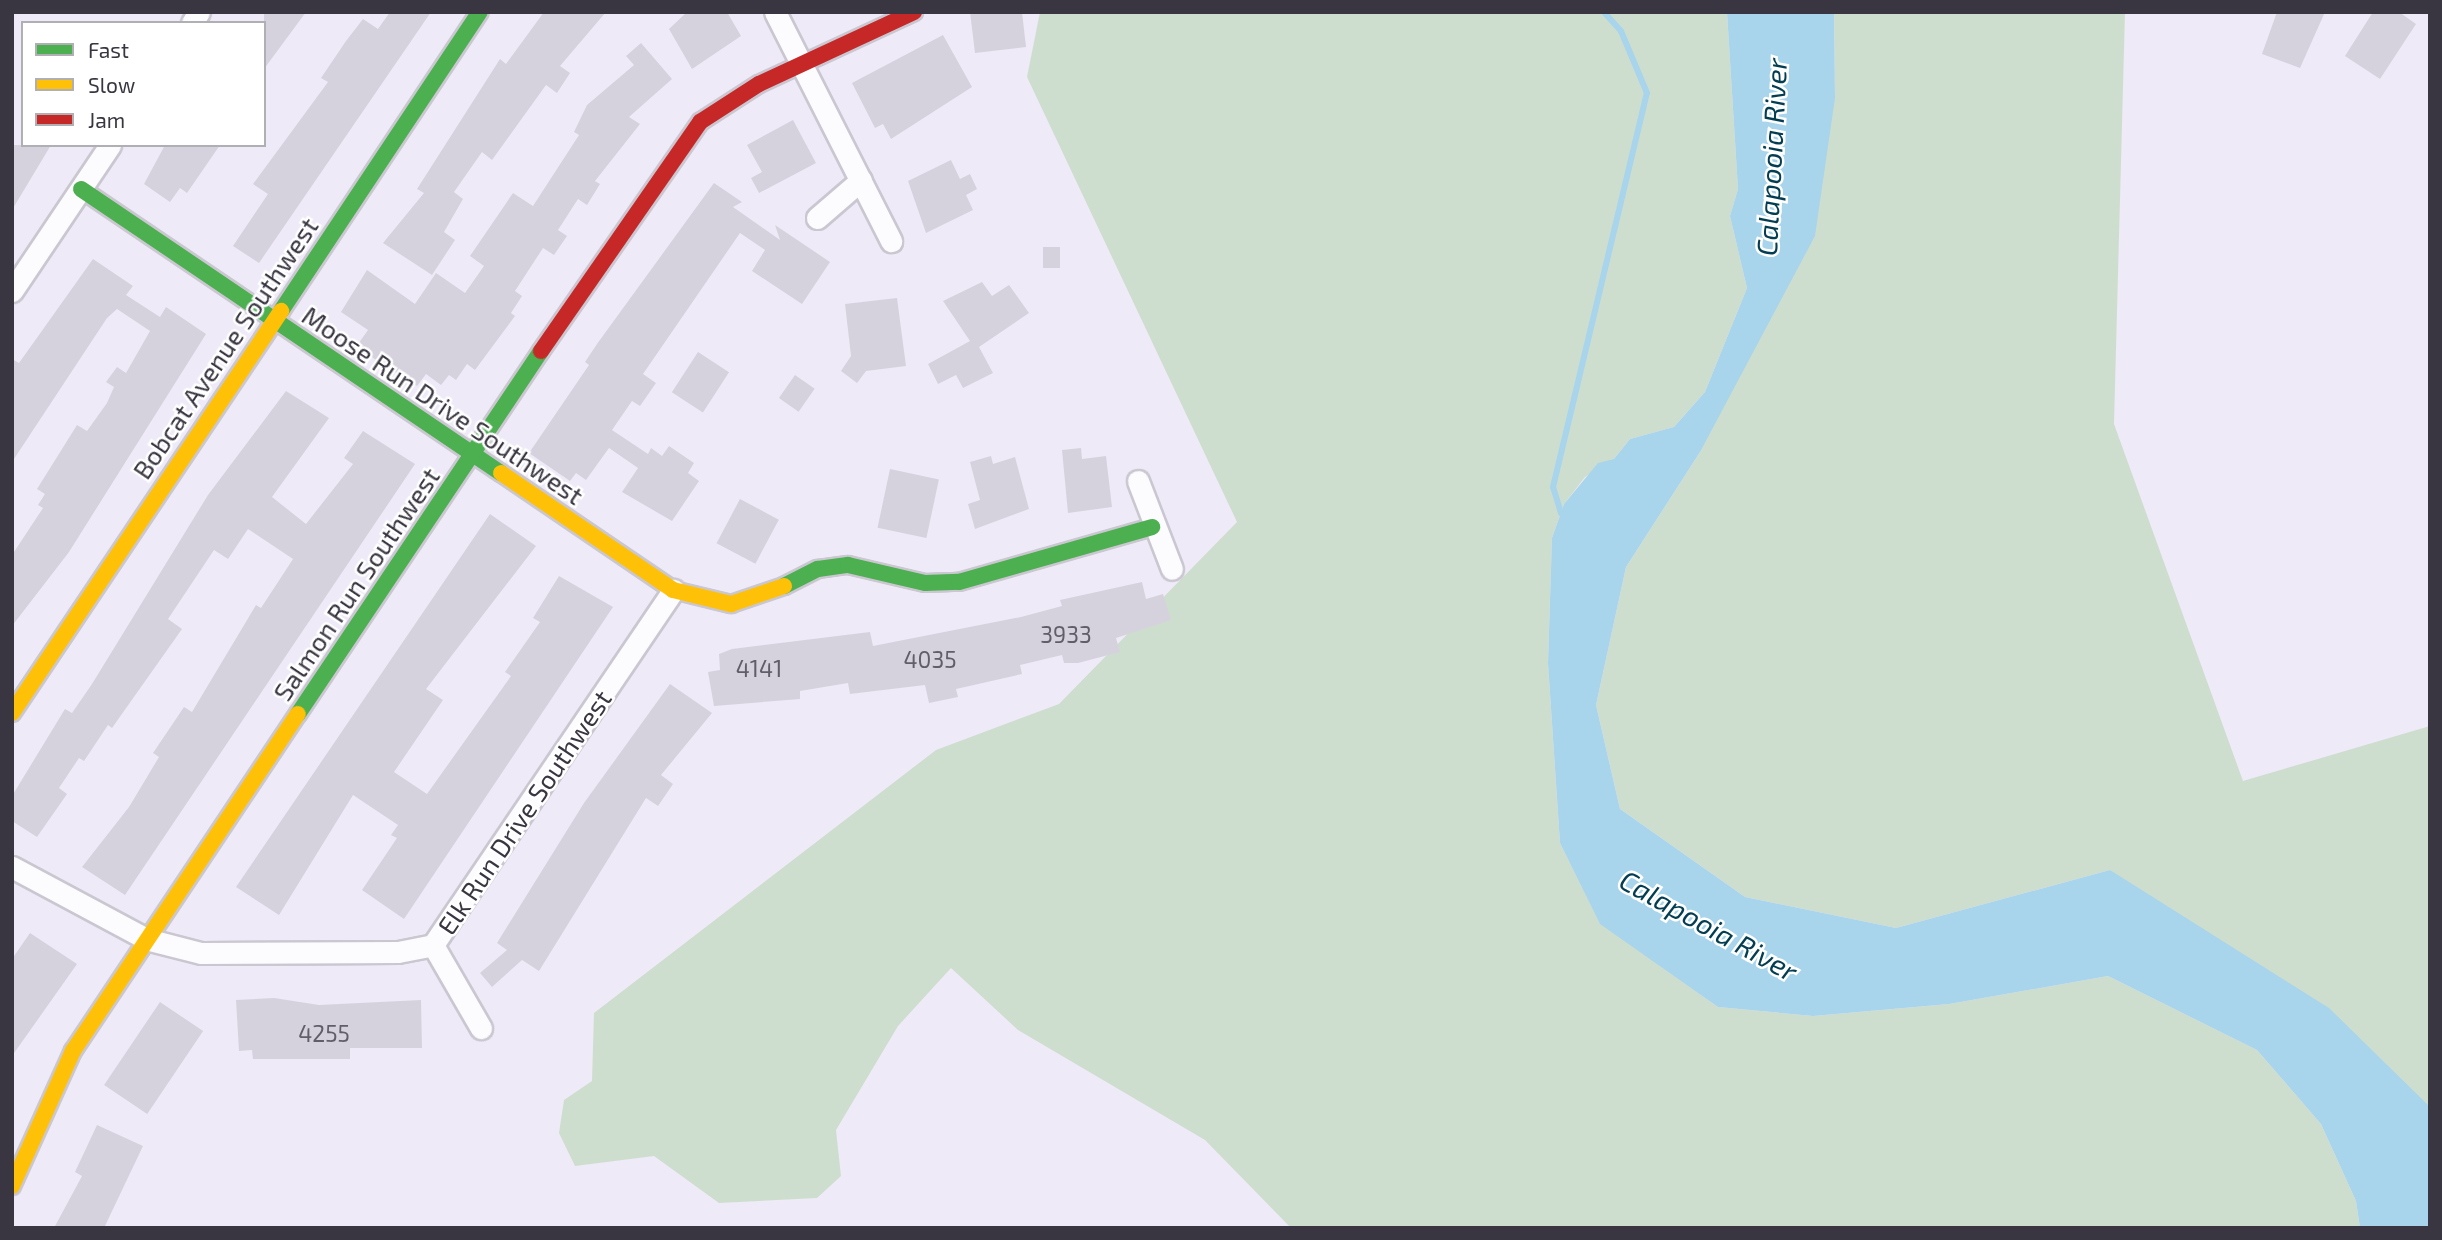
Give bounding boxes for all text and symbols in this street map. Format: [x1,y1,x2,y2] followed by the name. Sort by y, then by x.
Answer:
[21,21,266,147] legend
[88,37,129,62] text: Fast
[1749,57,1793,257] water label: Calapooia River
[88,72,135,97] text: Slow
[88,107,125,132] text: Jam
[126,211,324,485] street label: Bobcat Avenue Southwest
[297,299,589,511] street label: Moose Run Drive Southwest
[266,462,446,706] street label: Salmon Run Southwest
[1040,620,1092,648] house number: 3933
[903,645,957,673] house number: 4035
[736,654,782,682] house number: 4141
[430,684,618,940] street label: Elk Run Drive Southwest
[1614,862,1804,988] water label: Calapooia River
[298,1019,350,1047] house number: 4255

